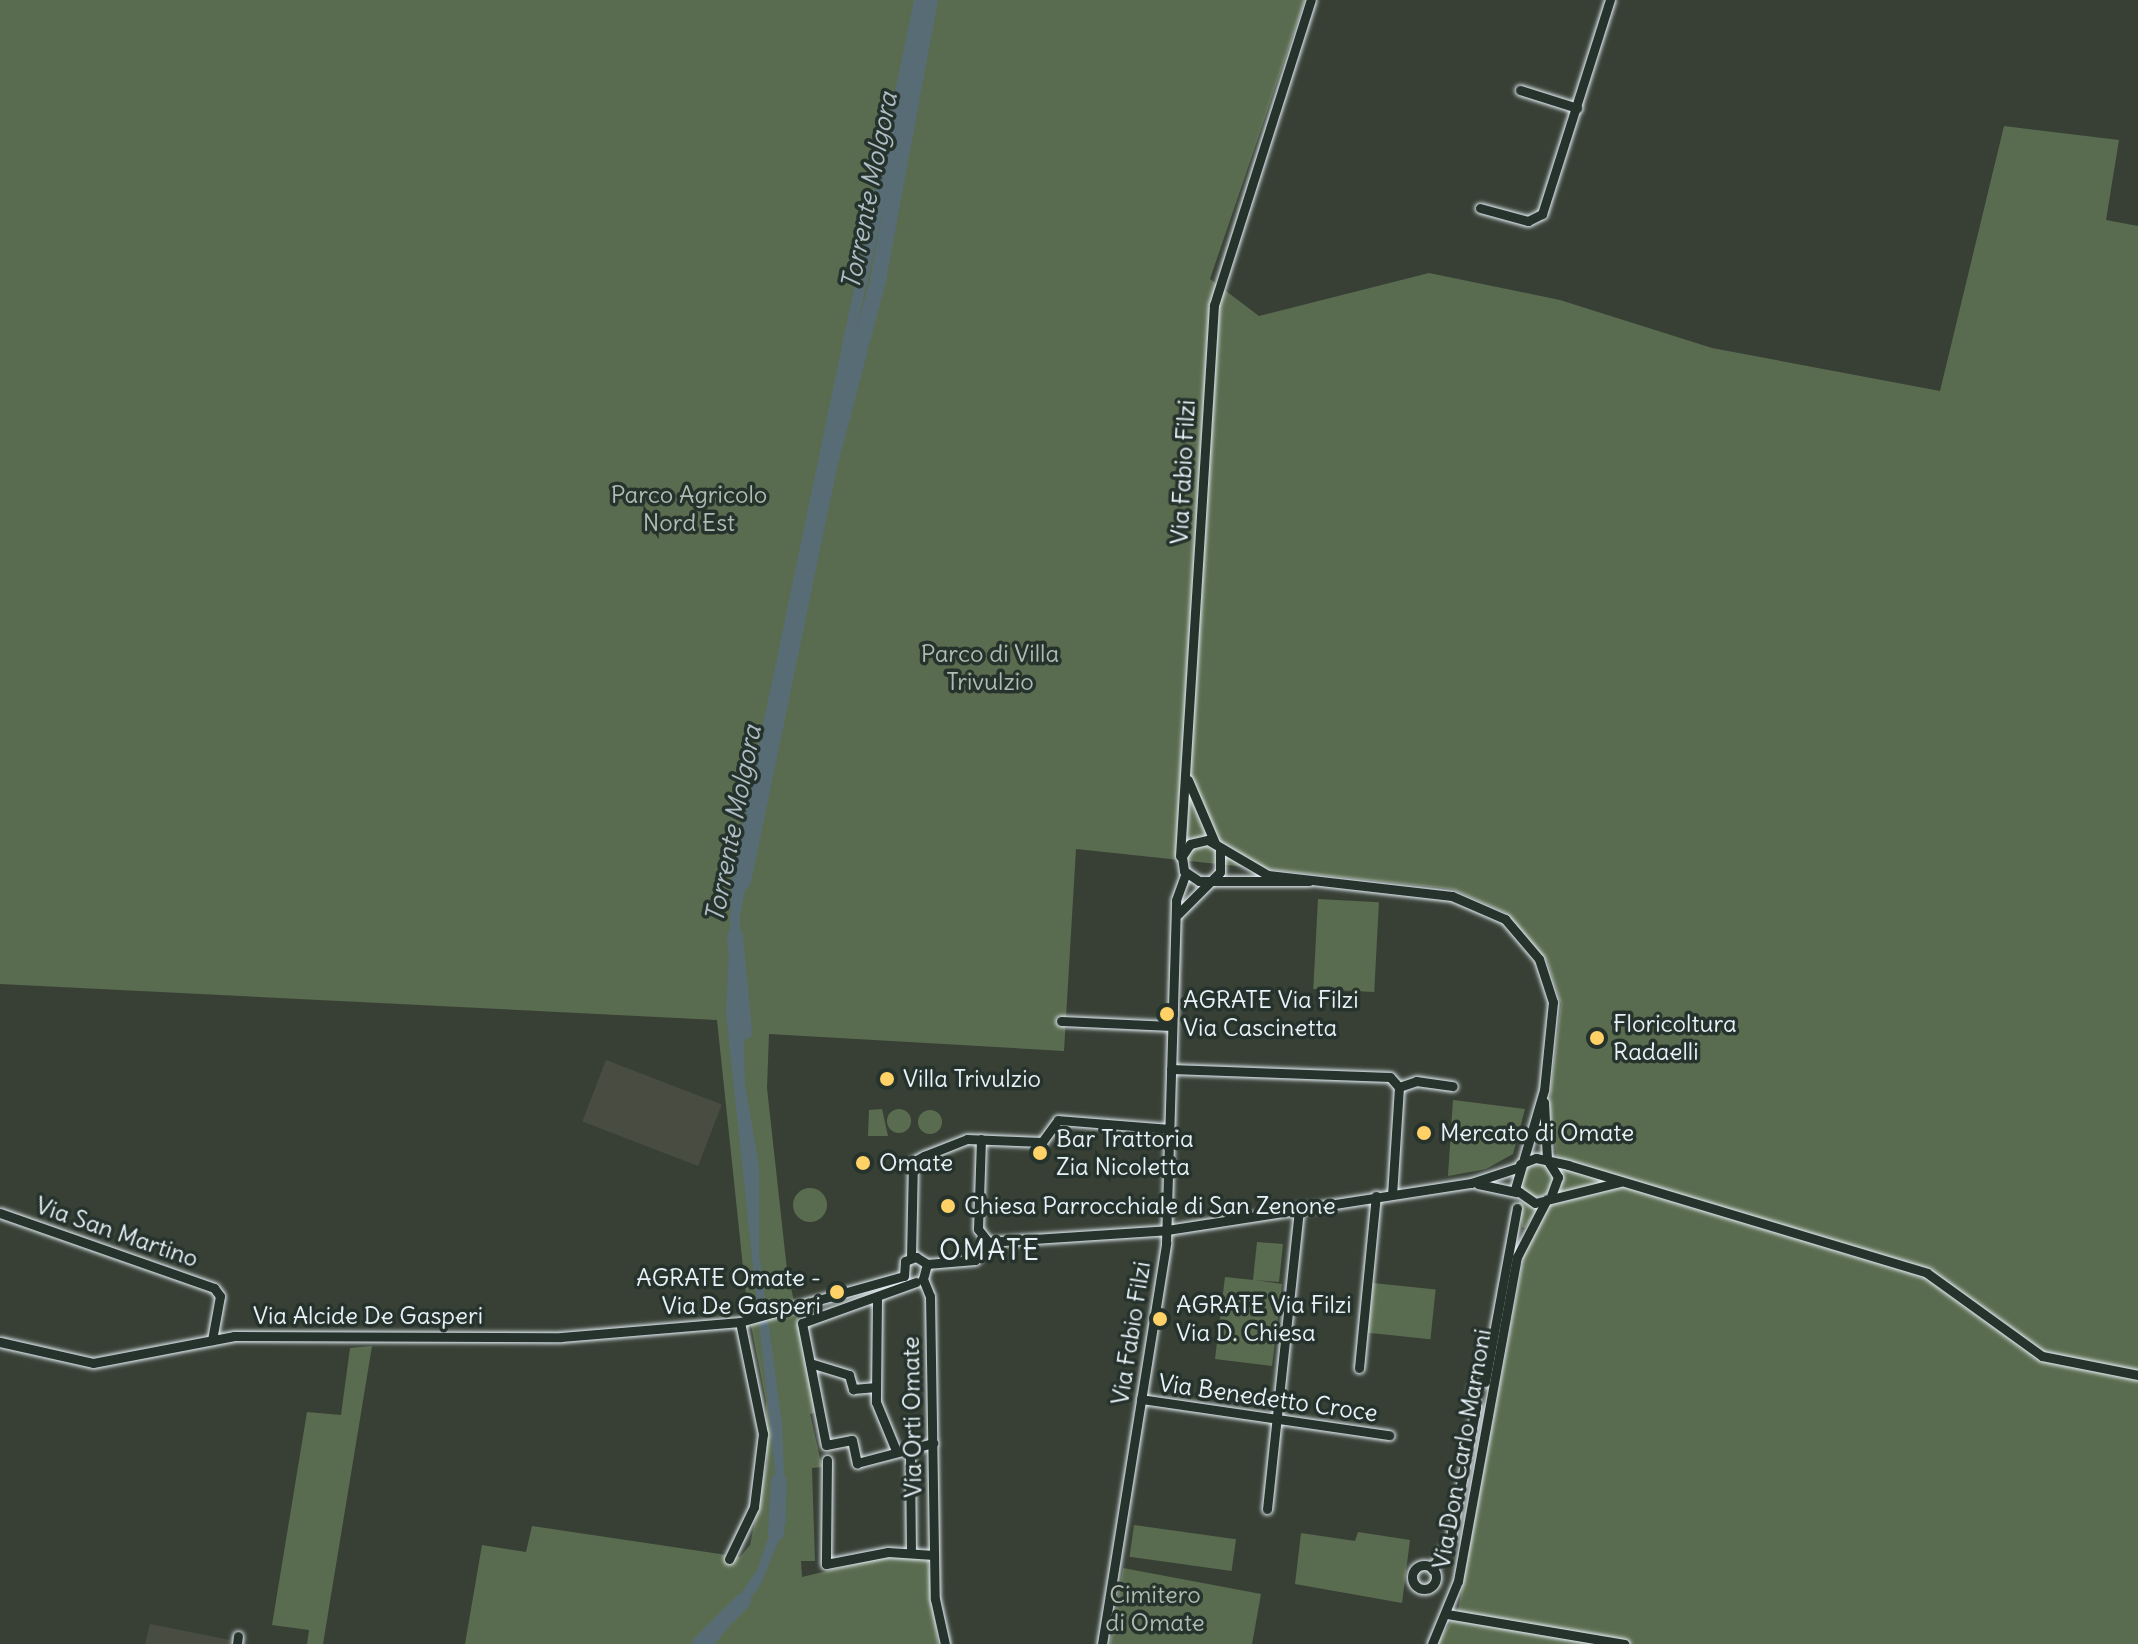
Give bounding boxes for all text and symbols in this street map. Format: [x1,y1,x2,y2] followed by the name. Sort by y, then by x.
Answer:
[835,90,903,292] water label: Torrente Molgora
[1165,399,1201,545] street label: Via Fabio Filzi
[611,481,767,537] park label: Parco Agricolo Nord Est
[921,640,1059,696] park label: Parco di Villa Trivulzio
[699,723,767,925] water label: Torrente Molgora
[1183,986,1359,1042] place label: AGRATE Via Filzi Via Cascinetta
[1158,1005,1176,1023] marker: AGRATE Via Filzi Via Cascinetta
[1613,1010,1737,1066] place label: Floricoltura Radaelli
[1588,1029,1606,1047] marker: Floricoltura Radaelli
[903,1065,1041,1093] place label: Villa Trivulzio
[878,1070,896,1088] marker: Villa Trivulzio
[1440,1119,1634,1147] place label: Mercato di Omate
[1415,1124,1433,1142] marker: Mercato di Omate
[1056,1125,1194,1181] place label: Bar Trattoria Zia Nicoletta
[1031,1144,1049,1162] marker: Bar Trattoria Zia Nicoletta
[879,1149,953,1177] place label: Omate
[854,1154,872,1172] marker: Omate
[32,1191,202,1273] street label: Via San Martino
[964,1192,1336,1220] place label: Chiesa Parrocchiale di San Zenone
[939,1197,957,1215] marker: Chiesa Parrocchiale di San Zenone
[939,1233,1041,1267] district label: OMATE
[1105,1259,1157,1407] street label: Via Fabio Filzi
[636,1264,821,1320] place label: AGRATE Omate - Via De Gasperi
[828,1283,846,1301] marker: AGRATE Omate - Via De Gasperi
[1176,1291,1352,1347] place label: AGRATE Via Filzi Via D. Chiesa
[253,1302,483,1330] street label: Via Alcide De Gasperi
[1151,1310,1169,1328] marker: AGRATE Via Filzi Via D. Chiesa
[1427,1327,1497,1571] street label: Via Don Carlo Marnoni
[896,1336,928,1498] street label: Via Orti Omate
[1157,1368,1379,1428] street label: Via Benedetto Croce
[1105,1581,1205,1637] park label: Cimitero di Omate

